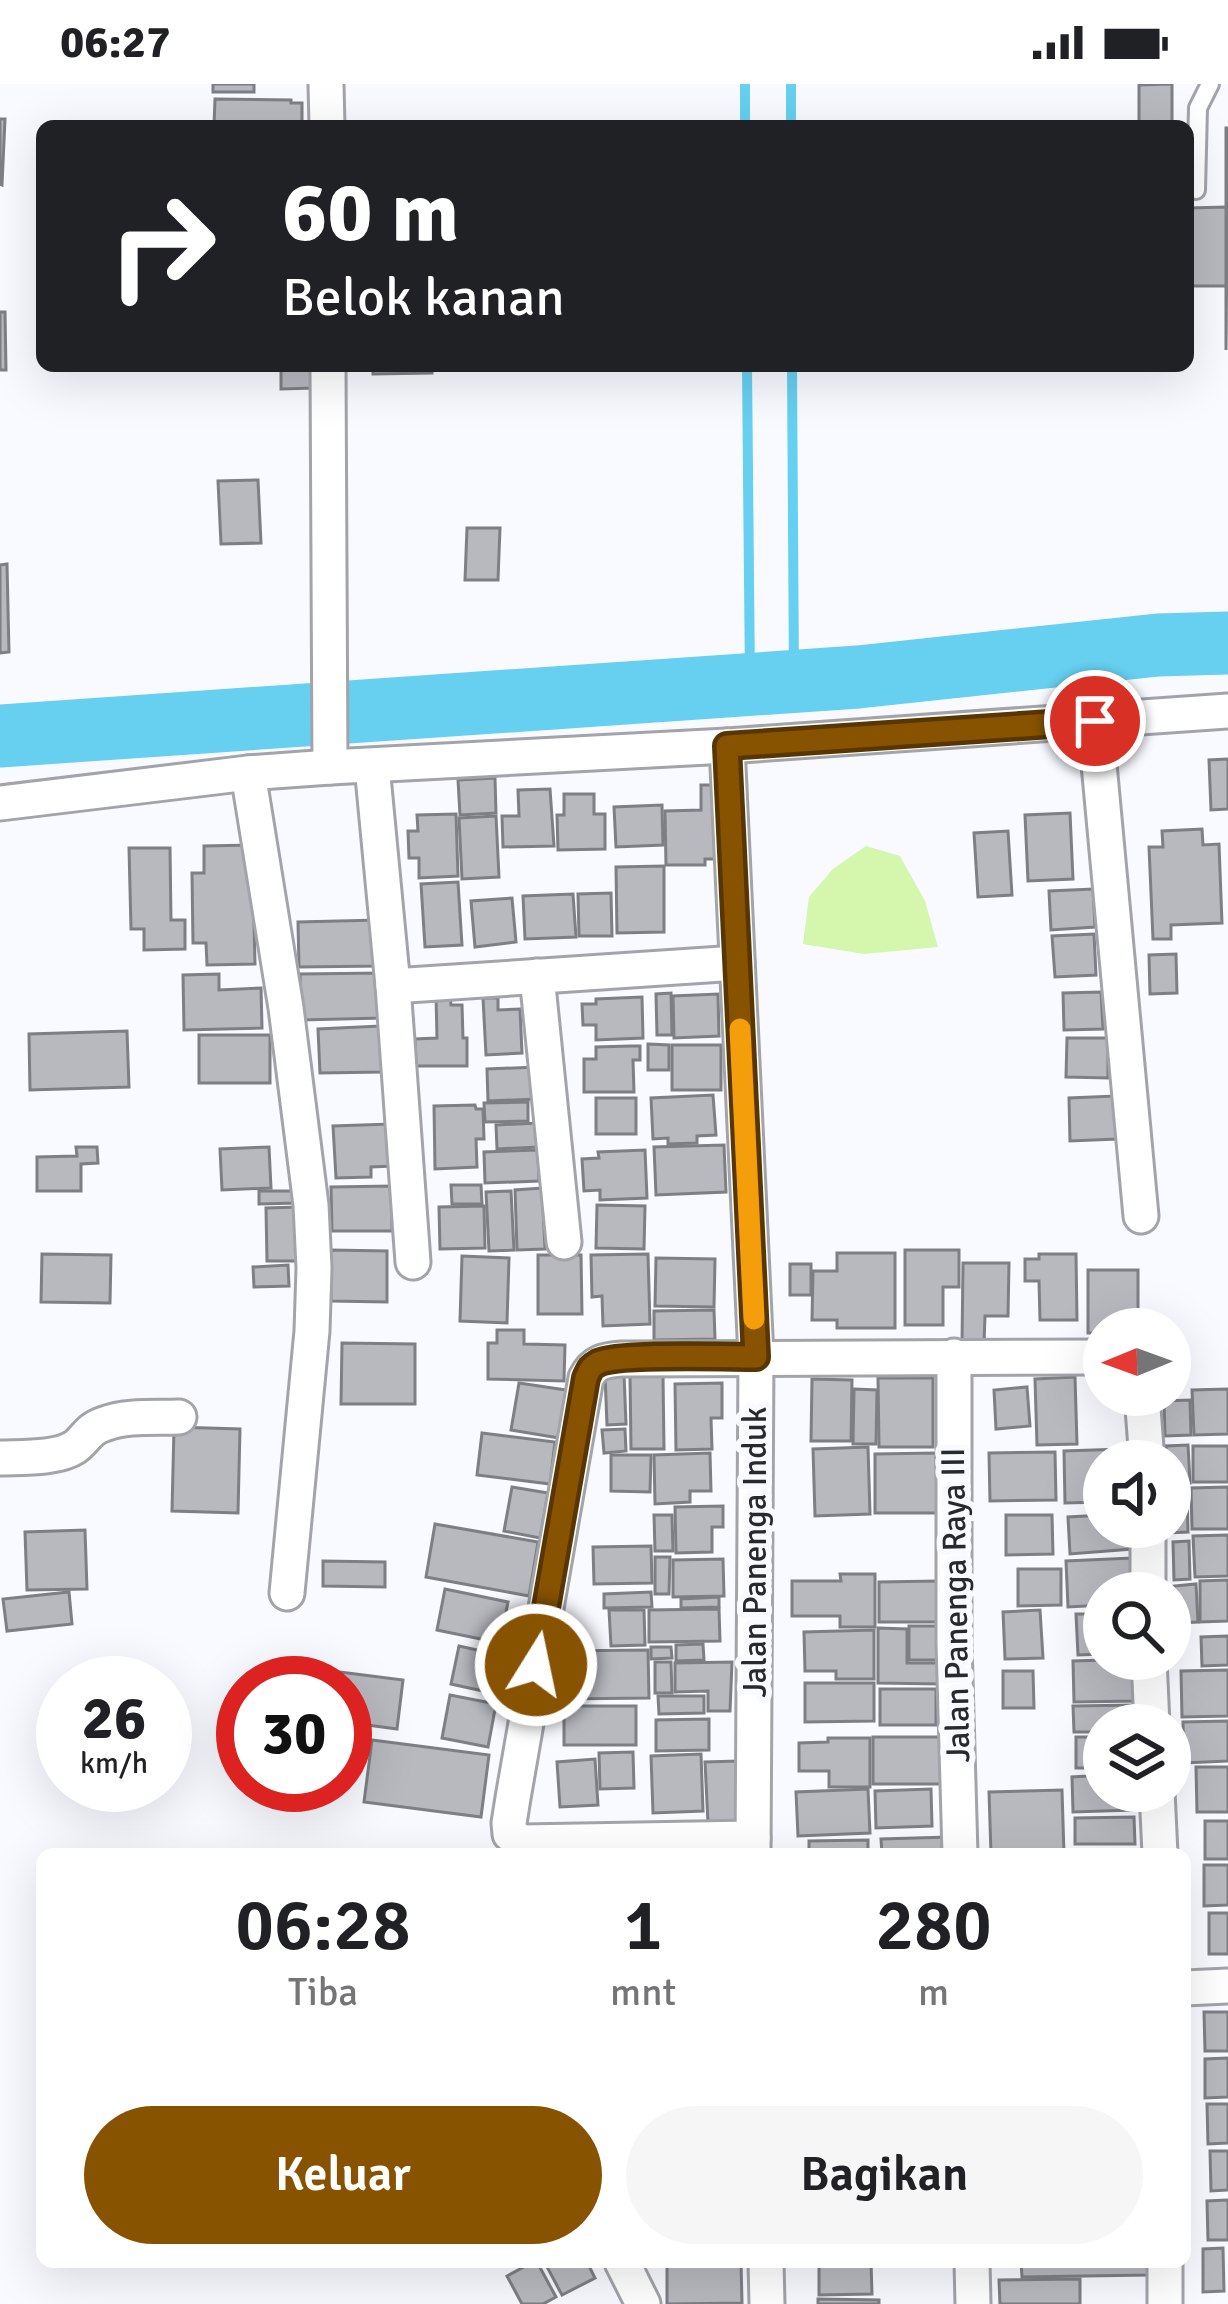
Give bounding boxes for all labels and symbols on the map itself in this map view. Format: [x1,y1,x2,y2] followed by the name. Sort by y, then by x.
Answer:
[1044,670,1146,772] pin
[1083,1308,1191,1416] north arrow
[735,1407,776,1697] street label: Jalan Panenga Induk
[933,1447,979,1763] street label: Jalan Panenga Raya III
[473,1602,599,1728] position arrow
[216,1656,372,1812] speed limit sign: 30

